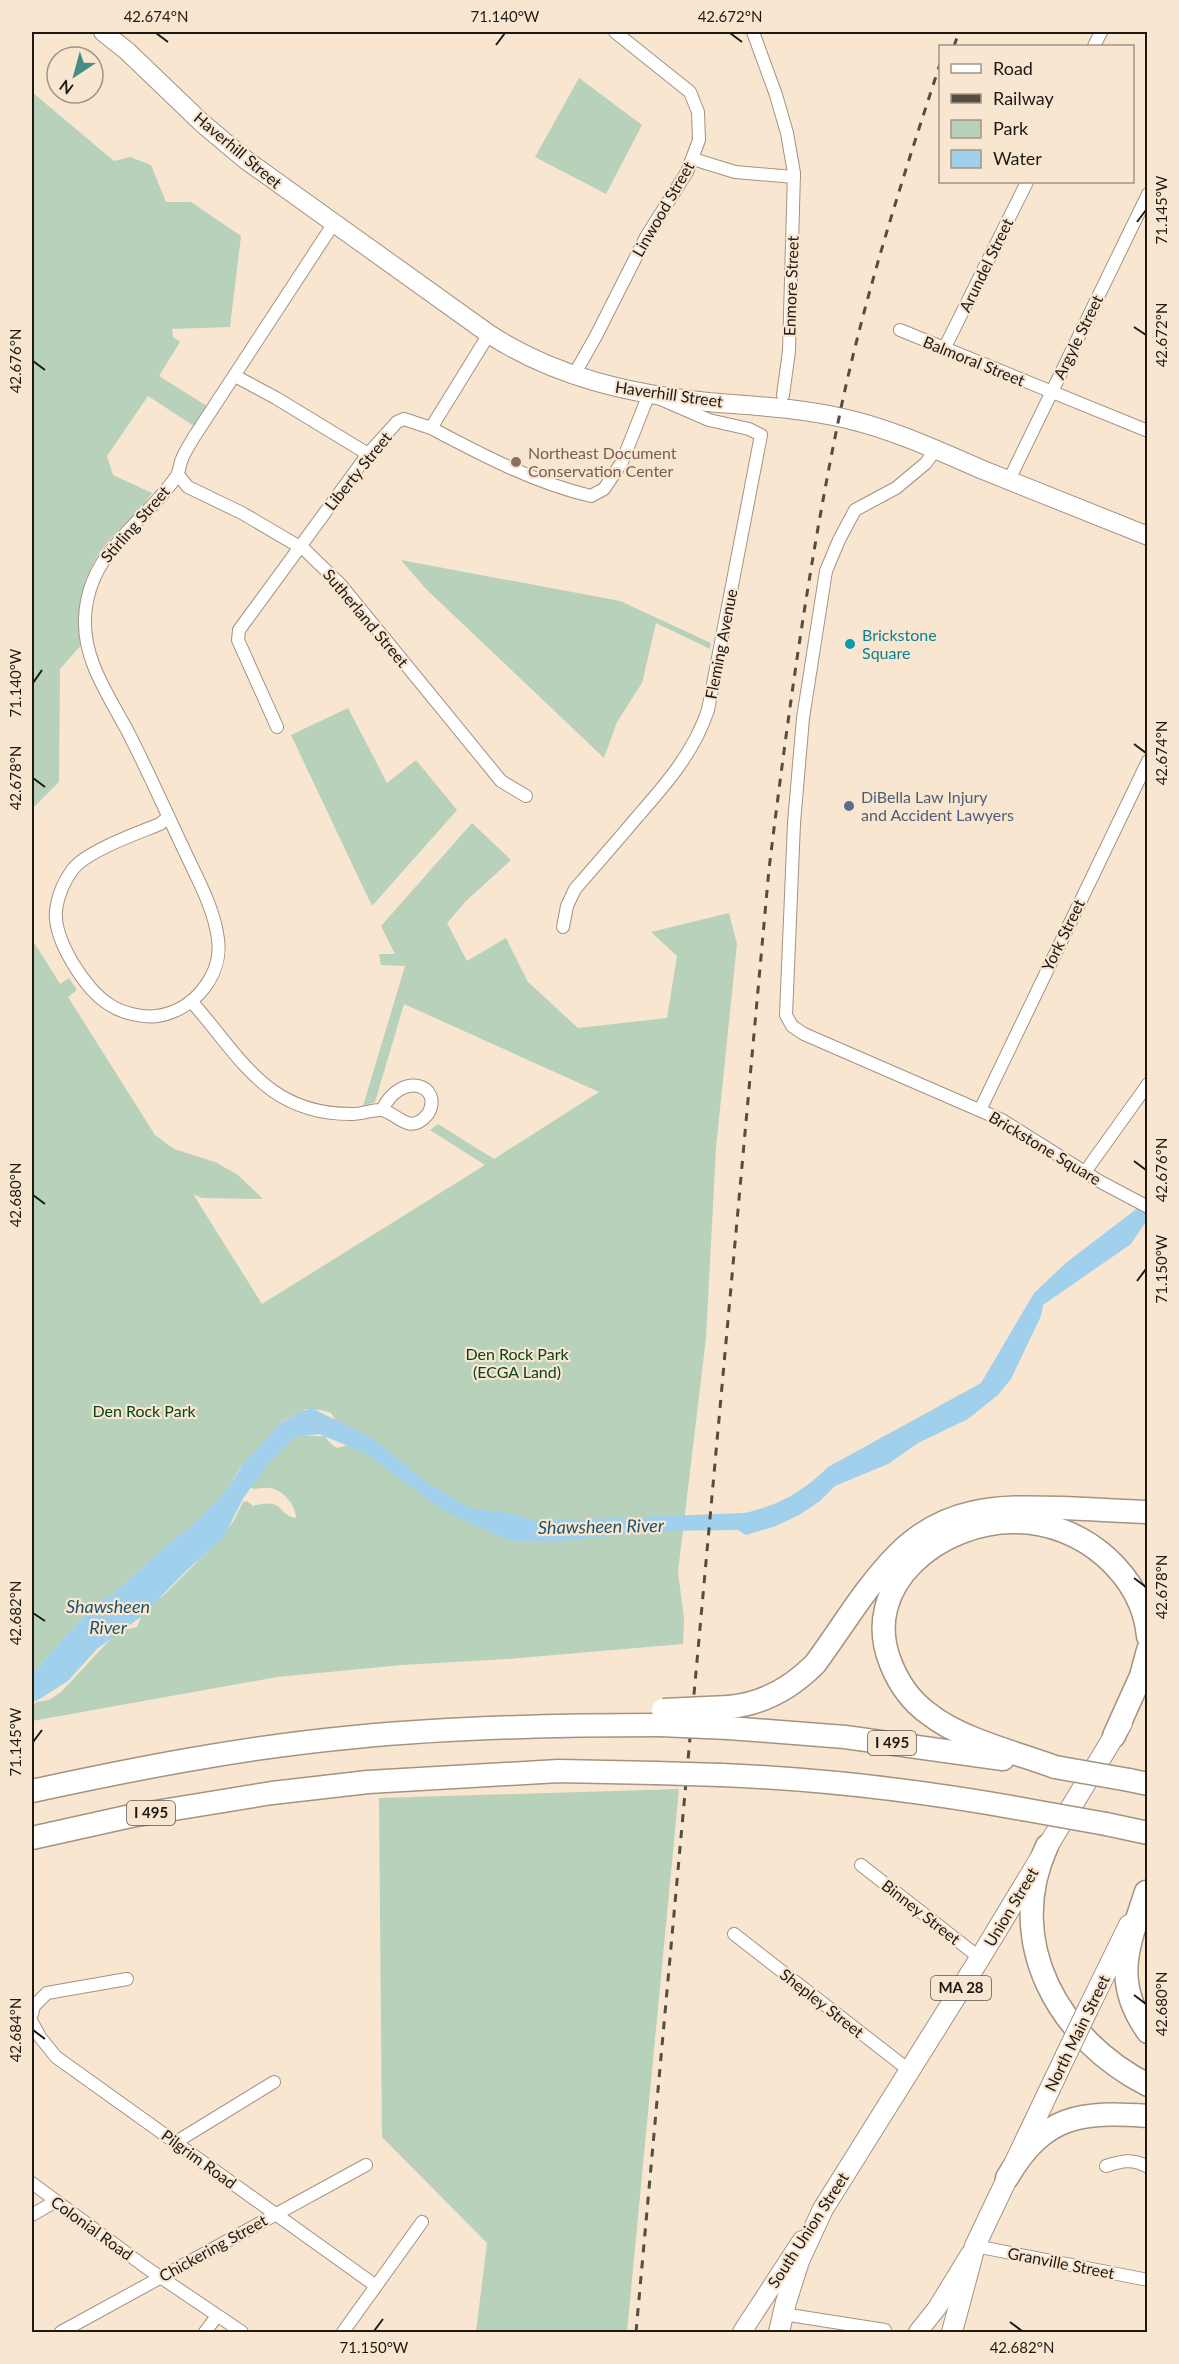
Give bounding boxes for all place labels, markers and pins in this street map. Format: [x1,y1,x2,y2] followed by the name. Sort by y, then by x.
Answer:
[528,443,677,480] place label: Northeast Document Conservation Center
[509,455,523,469] marker: Northeast Document Conservation Center
[862,625,937,662] place label: Brickstone Square
[843,637,857,651] marker: Brickstone Square
[861,787,1014,824] place label: DiBella Law Injury and Accident Lawyers
[842,799,856,813] marker: DiBella Law Injury and Accident Lawyers

